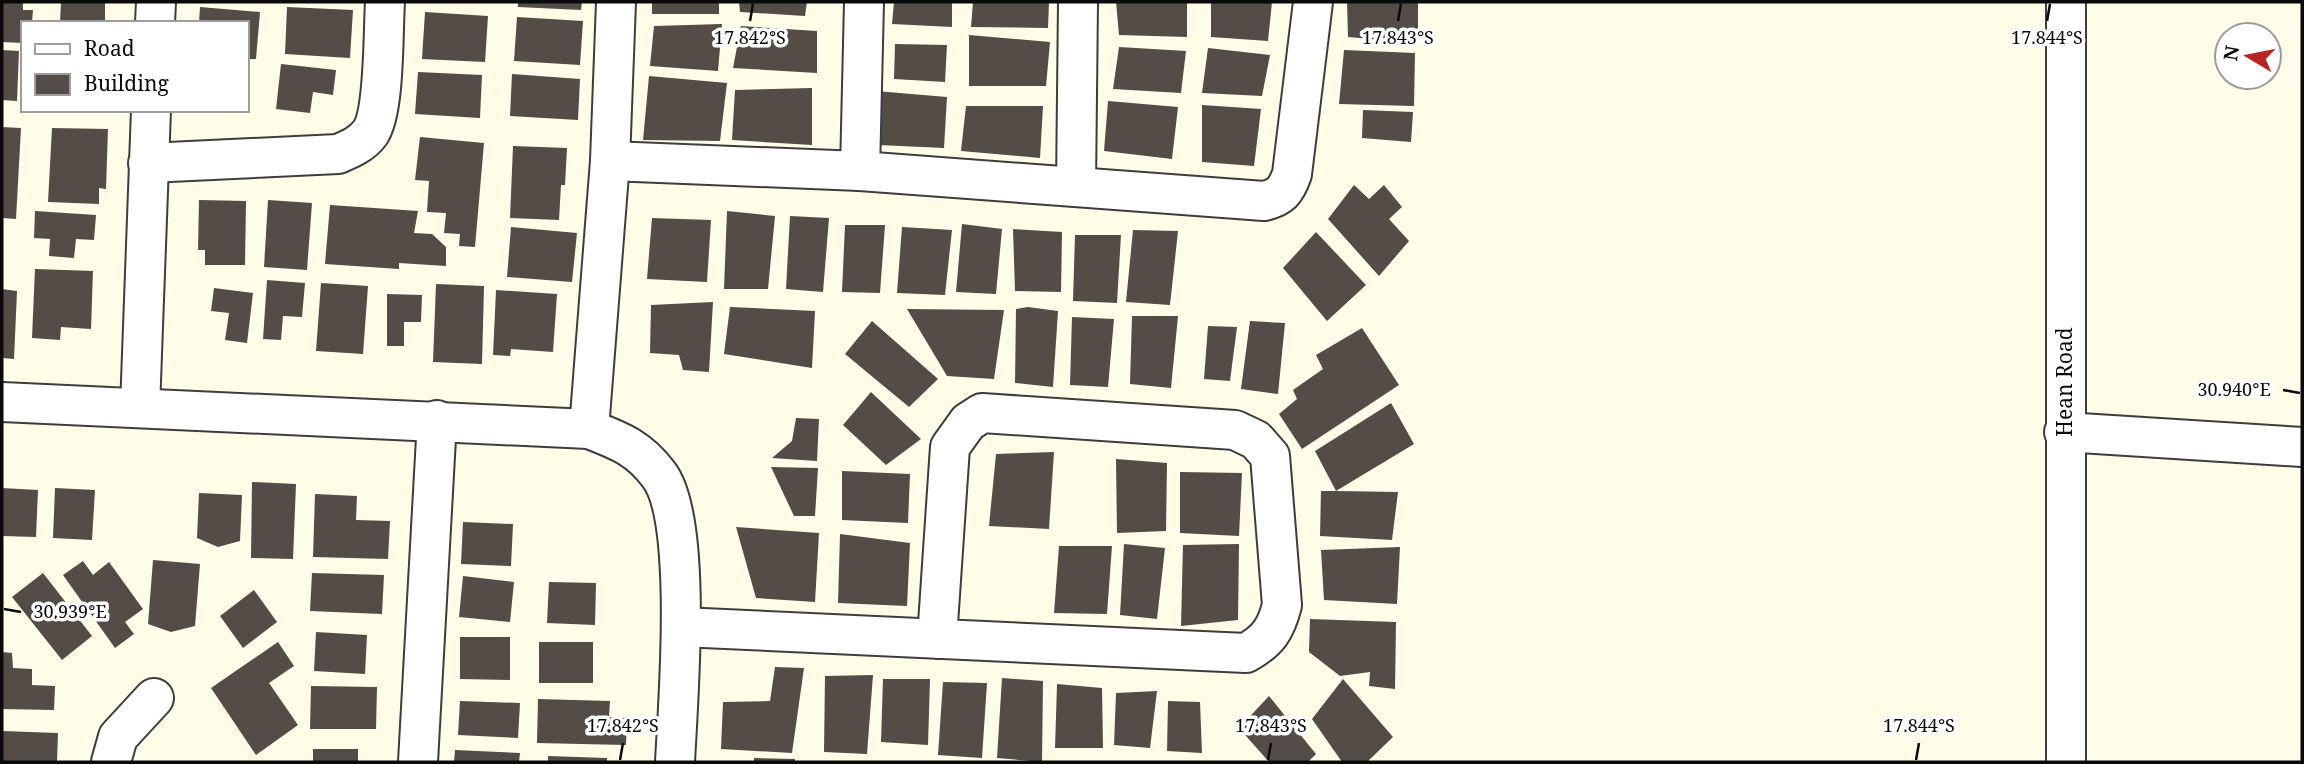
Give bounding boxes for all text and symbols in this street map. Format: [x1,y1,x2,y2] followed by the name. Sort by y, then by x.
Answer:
[21,21,248,112] legend
[2213,21,2283,91] north arrow
[714,25,786,49] text: 17.842°S
[1362,25,1434,49] text: 17.843°S
[2011,25,2083,49] text: 17.844°S
[84,34,135,62] text: Road
[2217,43,2245,63] text: N
[84,69,169,97] text: Building
[2050,327,2078,437] street label: Hean Road
[2197,377,2271,401] text: 30.940°E
[33,599,107,623] text: 30.939°E
[587,713,659,737] text: 17.842°S
[1235,713,1307,737] text: 17.843°S
[1883,713,1955,737] text: 17.844°S

